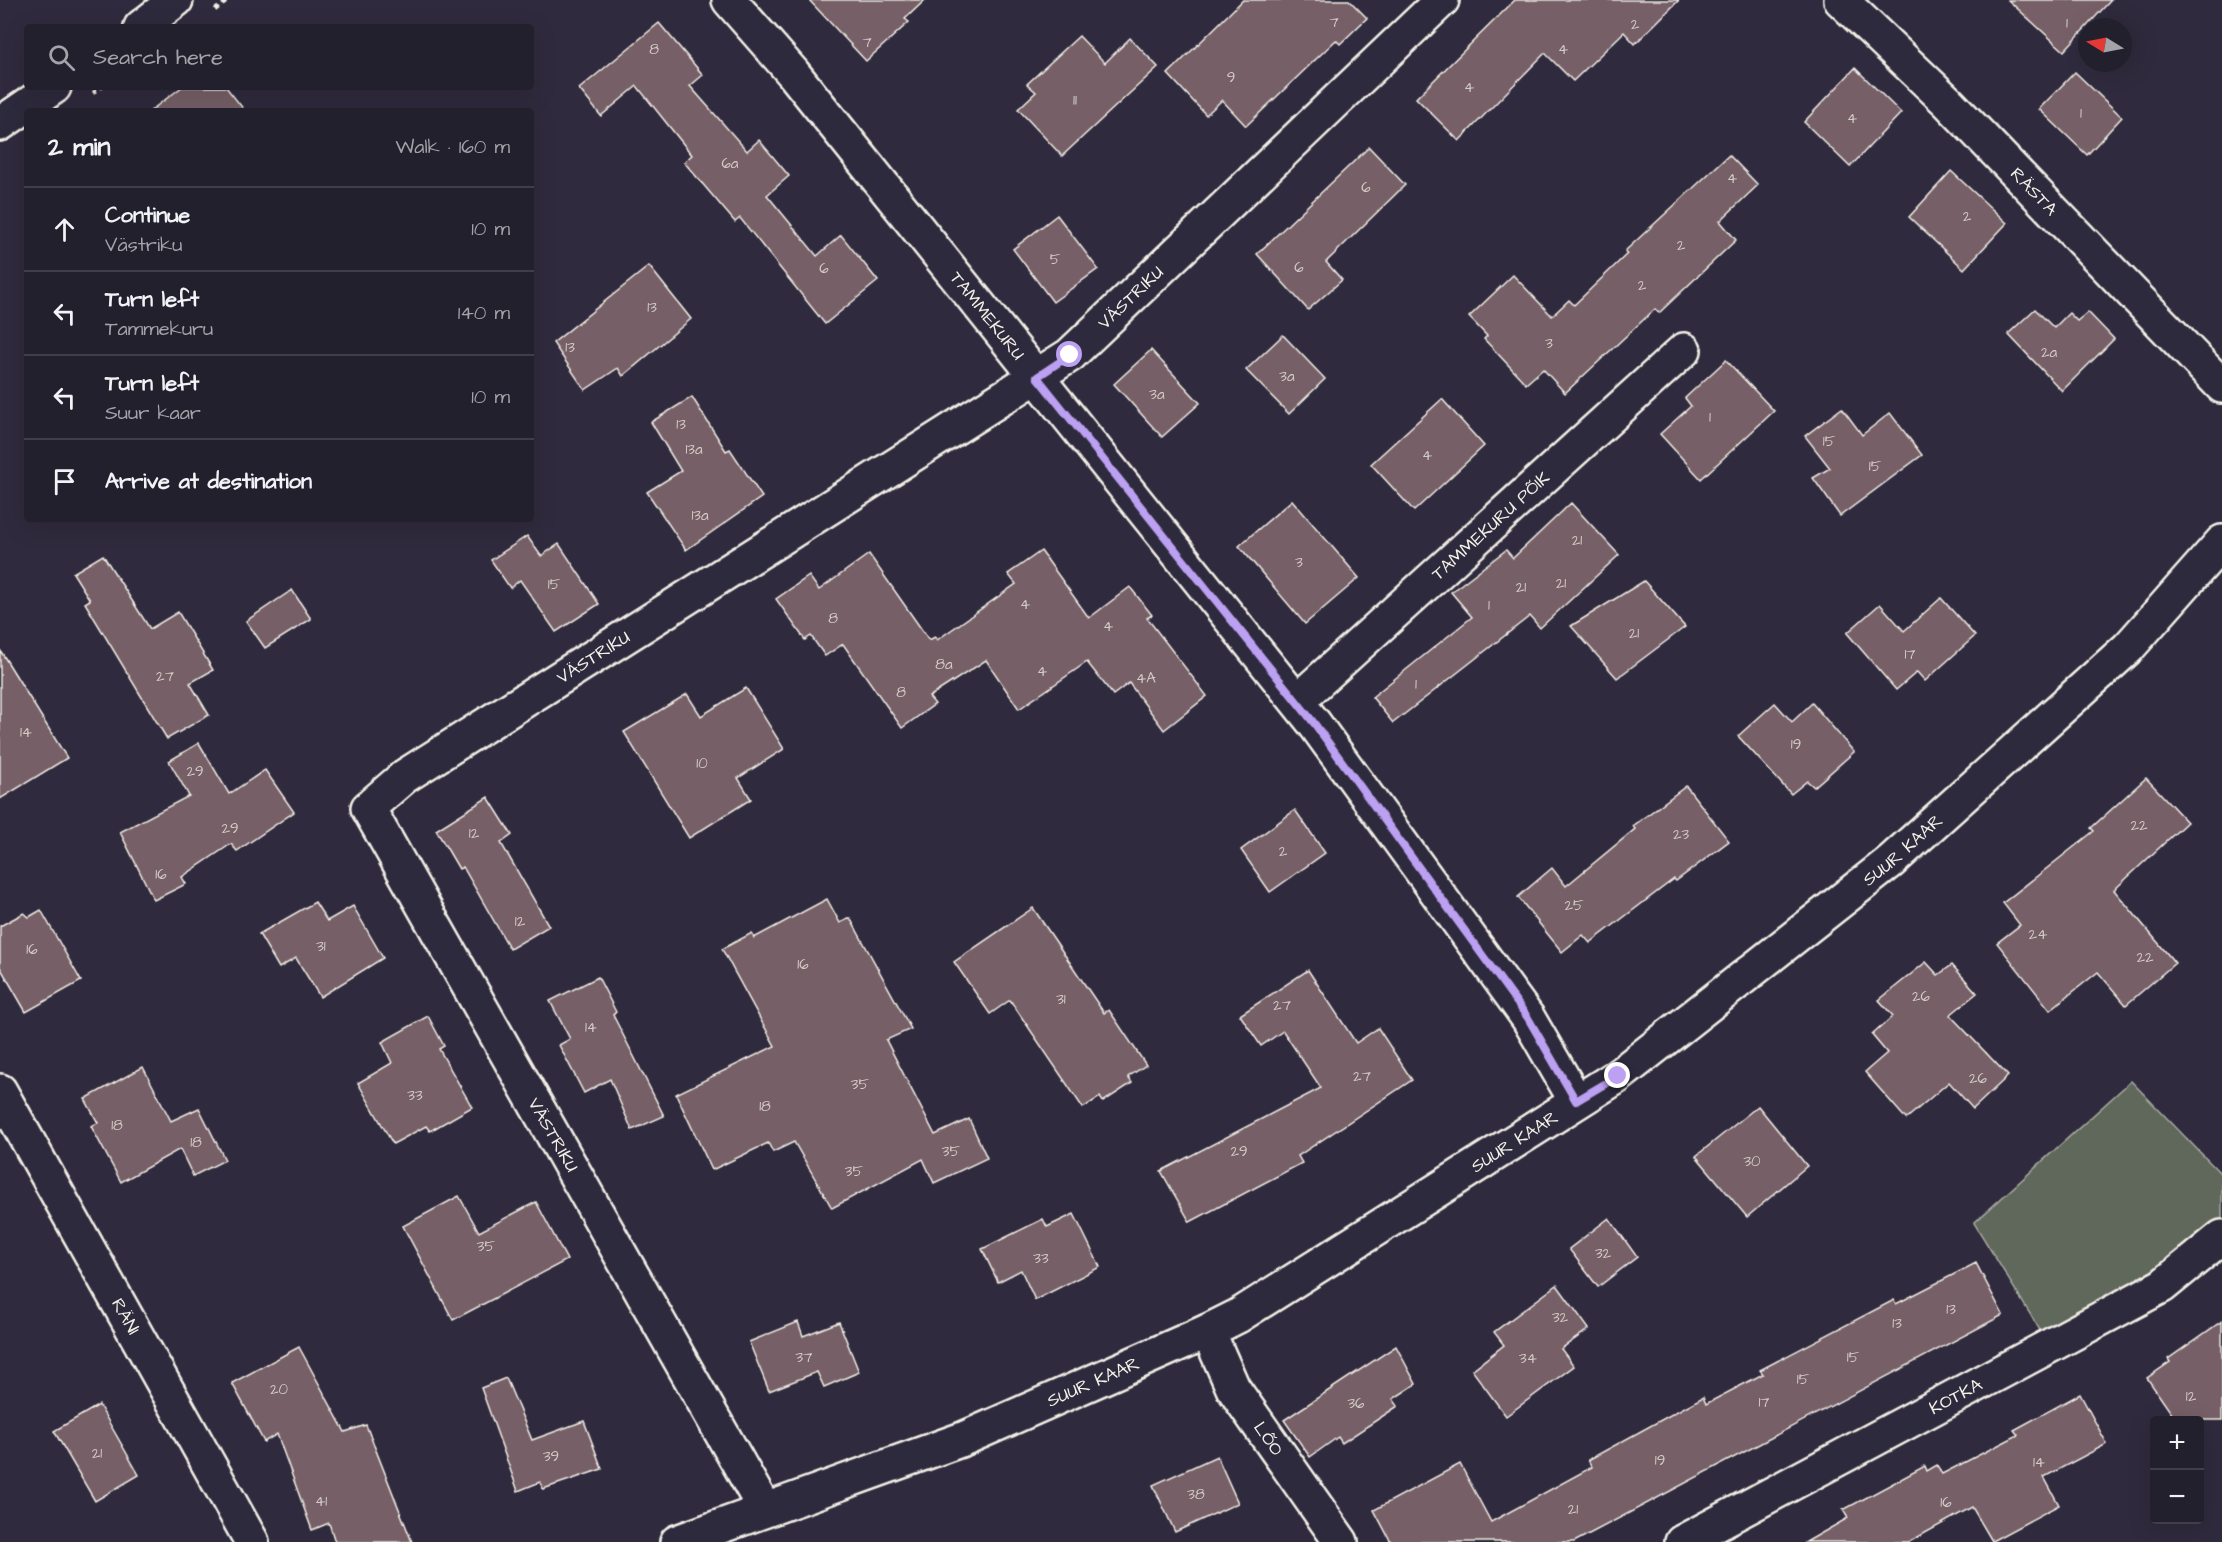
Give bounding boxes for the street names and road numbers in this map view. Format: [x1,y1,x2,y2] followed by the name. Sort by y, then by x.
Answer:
[2005,162,2064,222] street label: RÄSTA
[1092,260,1169,335] street label: VÄSTRIKU
[944,266,1031,365] street label: TAMMEKURU
[1426,465,1555,586] street label: TAMMEKURU PÕIK
[552,624,634,689] street label: VÄSTRIKU
[1857,808,1948,892] street label: SUUR KAAR
[522,1093,584,1177] street label: VÄSTRIKU
[1466,1105,1563,1178] street label: SUUR KAAR
[106,1293,146,1339] street label: RÄNI
[1043,1350,1143,1413] street label: SUUR KAAR
[1925,1372,1987,1420] street label: KOTKA
[1248,1416,1289,1461] street label: LÕO

